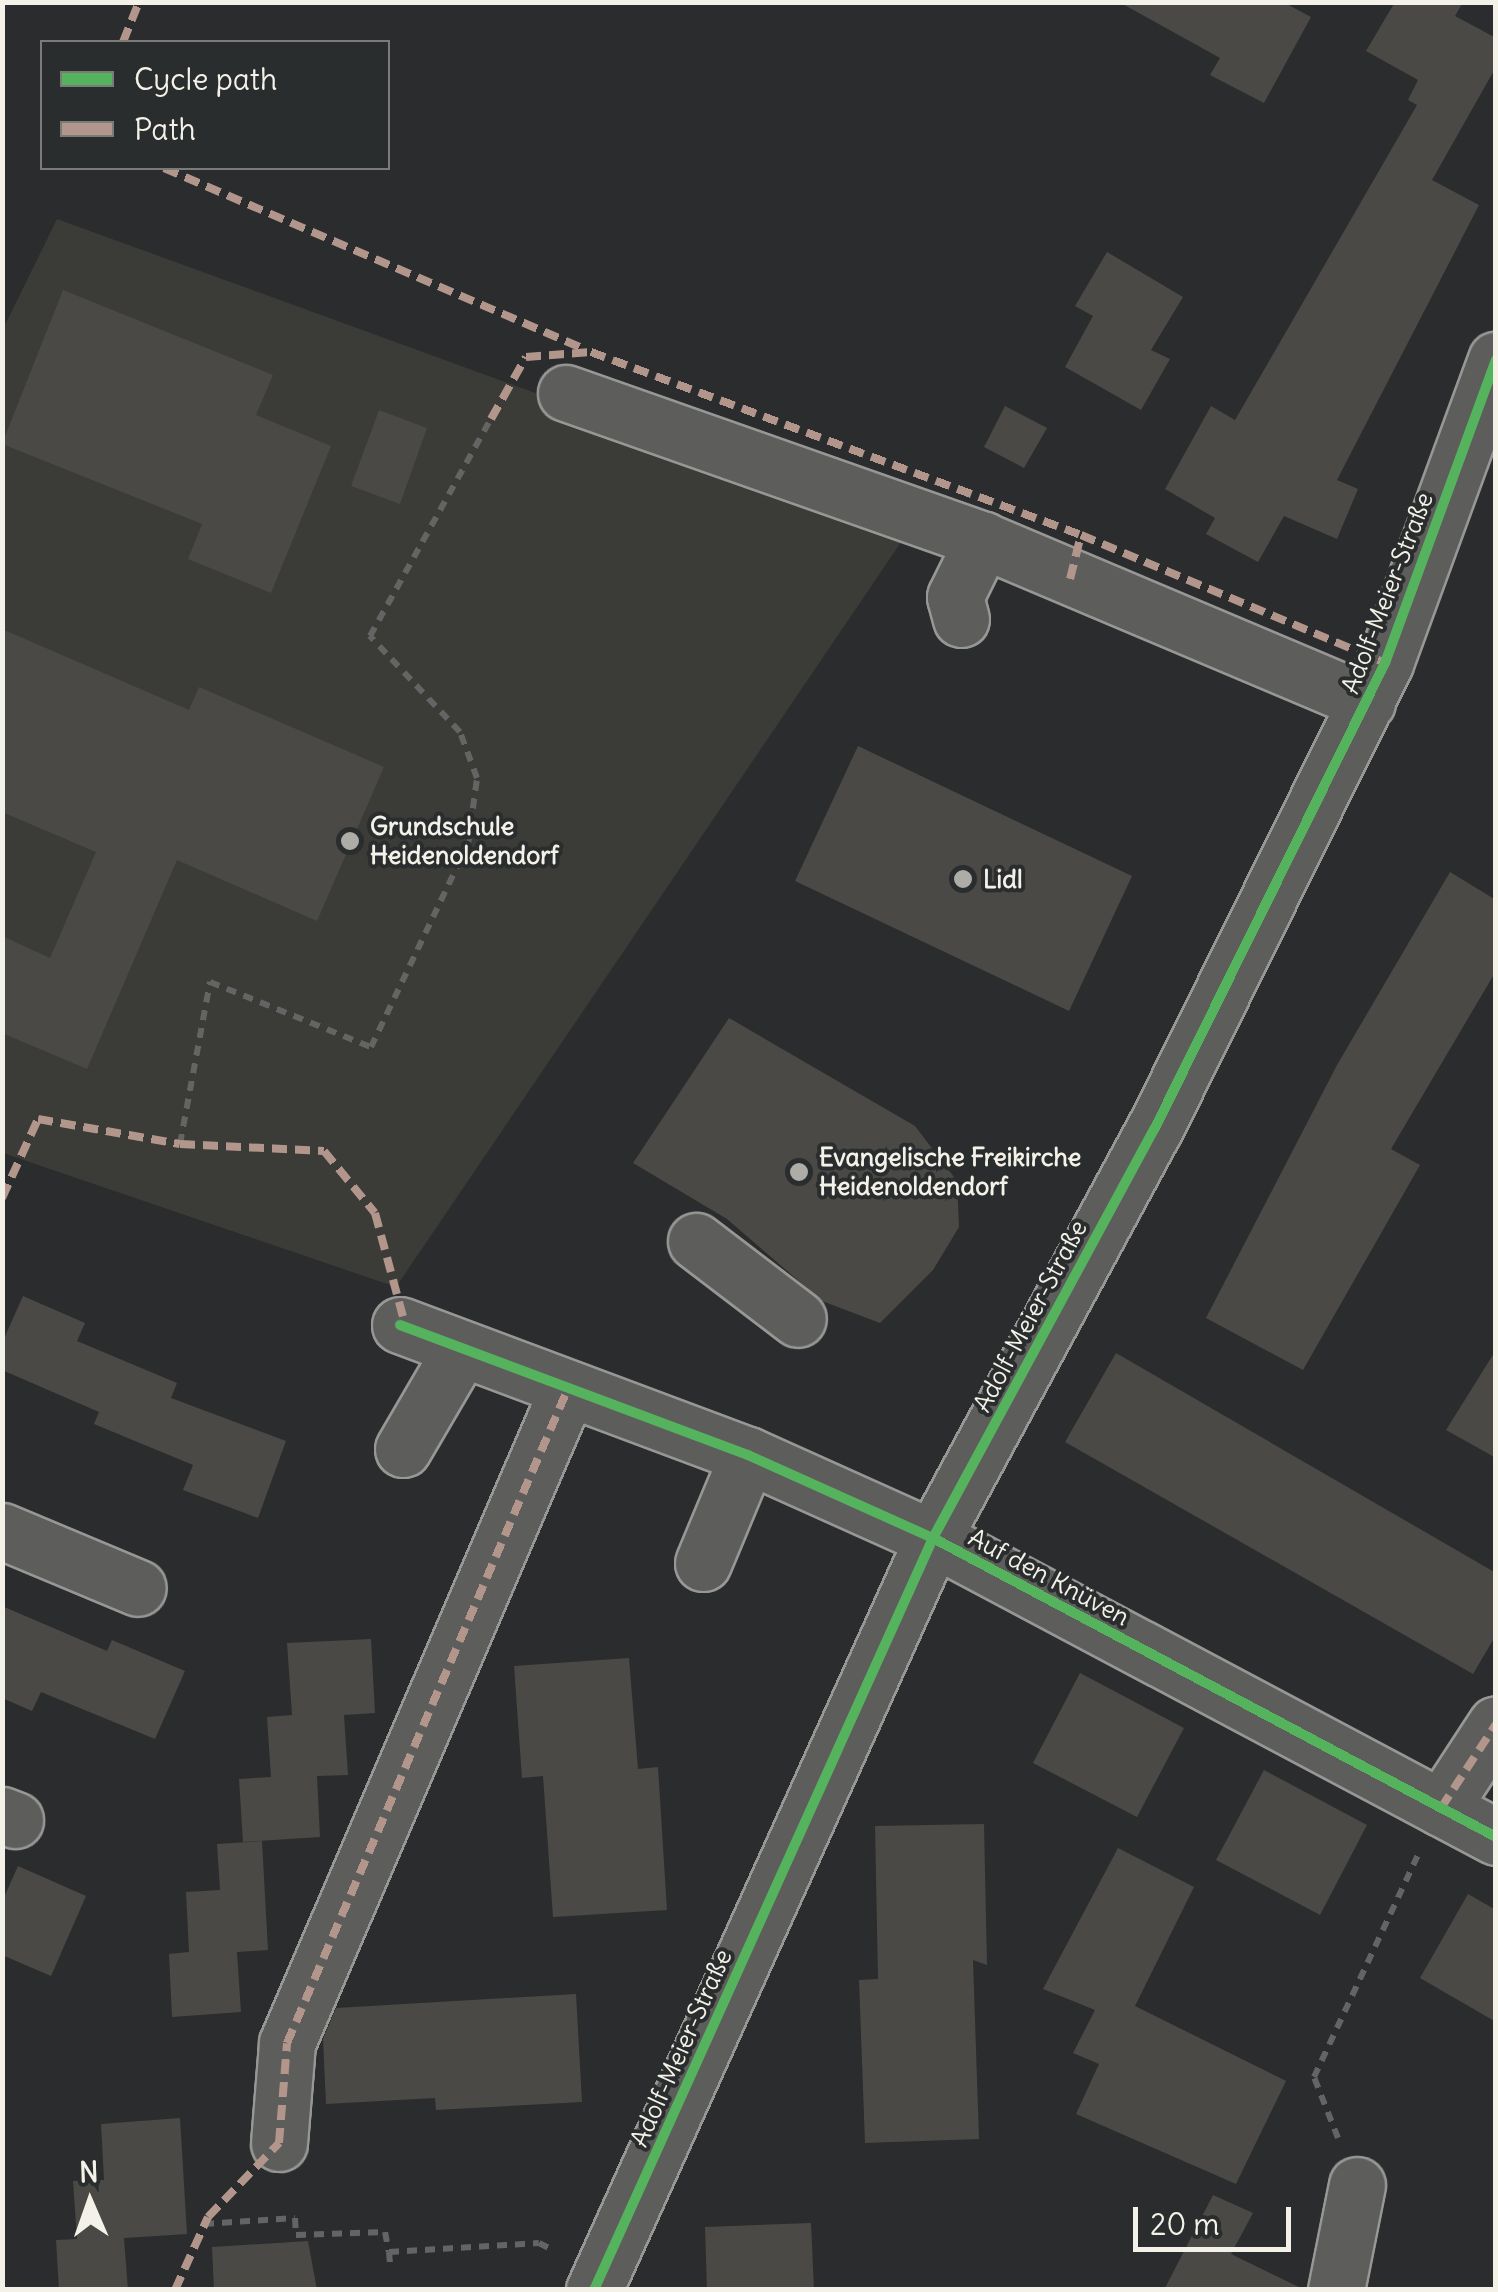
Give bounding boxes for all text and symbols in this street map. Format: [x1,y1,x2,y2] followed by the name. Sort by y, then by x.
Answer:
[40,40,390,170] legend
[134,60,277,98] text: Cycle path
[134,110,196,148] text: Path
[1335,488,1439,698] street label: Adolf-Meier-Straße
[370,812,559,871] place label: Grundschule Heidenoldendorf
[339,830,361,852] marker: Grundschule Heidenoldendorf
[983,864,1022,894] place label: Lidl
[952,868,974,890] marker: Lidl
[819,1143,1081,1202] place label: Evangelische Freikirche Heidenoldendorf
[788,1161,810,1183] marker: Evangelische Freikirche Heidenoldendorf
[967,1215,1093,1417] street label: Adolf-Meier-Straße
[963,1522,1135,1632] street label: Auf den Knüven
[624,1945,738,2151] street label: Adolf-Meier-Straße
[40,2152,140,2252] north arrow
[79,2154,99,2190] text: N
[1138,2187,1296,2249] scale bar
[1150,2205,1220,2243] text: 20 m

